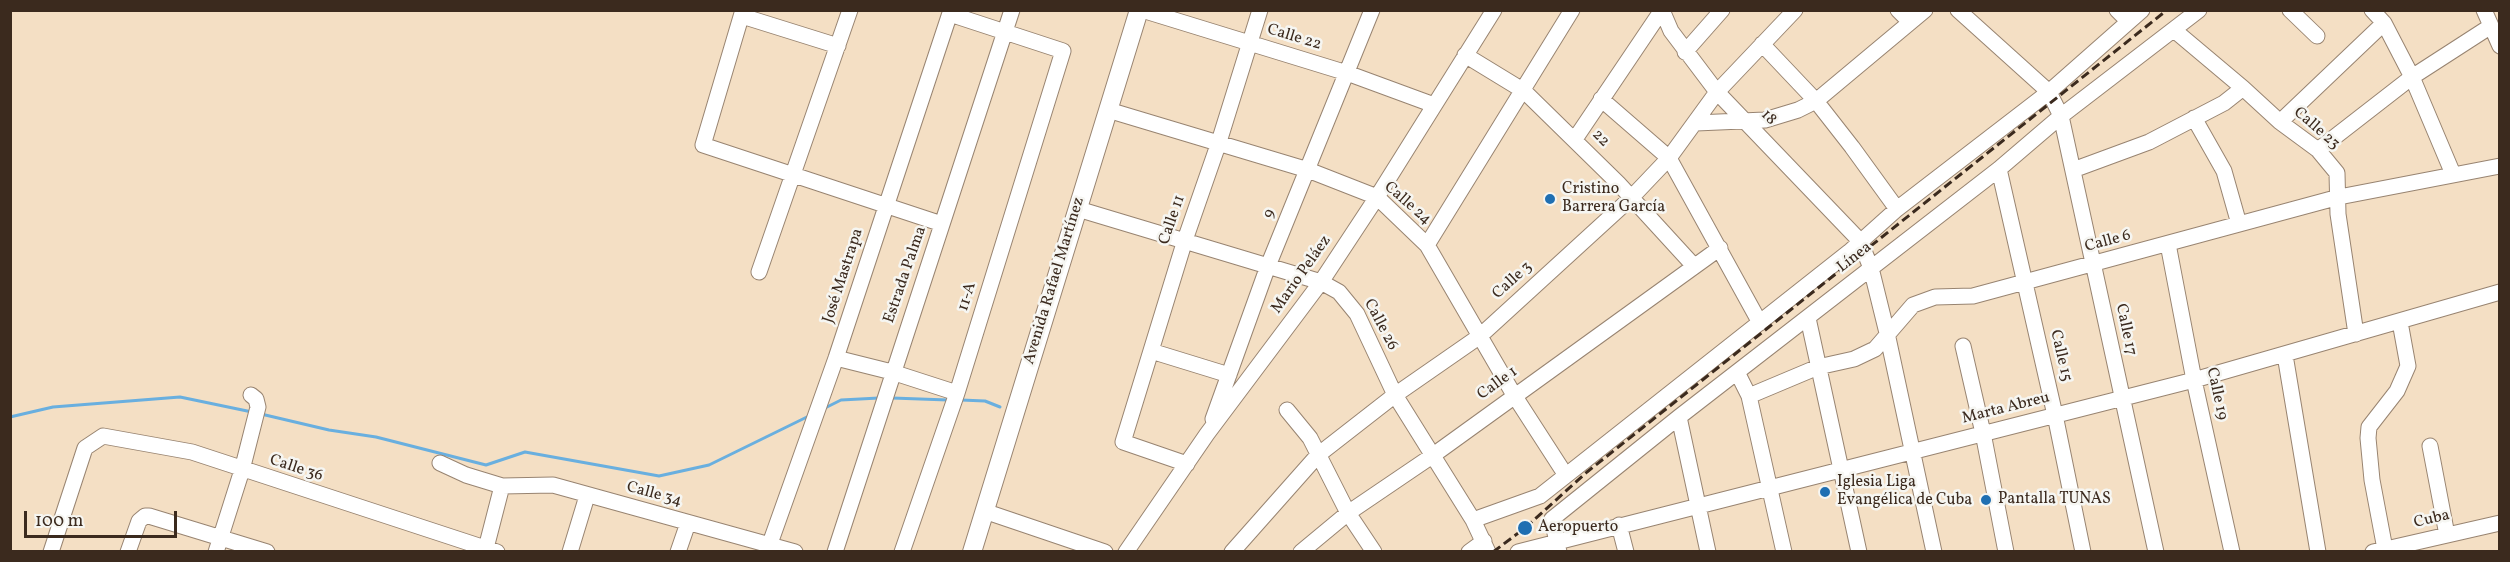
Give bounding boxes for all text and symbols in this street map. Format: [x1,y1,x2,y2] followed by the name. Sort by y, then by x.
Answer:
[1264,21,1324,55] street label: Calle 22
[2289,104,2343,154] street label: Calle 23
[1756,106,1780,130] street label: 18
[1587,126,1613,152] street label: 22
[1379,178,1435,230] street label: Calle 24
[1562,180,1665,218] place label: Cristino Barrera García
[1543,192,1557,206] marker: Cristino Barrera García
[1156,193,1190,247] street label: Calle 11
[1020,195,1090,367] street label: Avenida Rafael Martínez
[1260,207,1280,221] street label: 9
[880,224,932,326] street label: Estrada Palma
[820,226,868,326] street label: José Mastrapa
[2083,227,2133,257] street label: Calle 6
[1268,232,1336,318] street label: Mario Peláez
[1834,238,1876,278] street label: Línea
[1489,258,1537,304] street label: Calle 3
[955,280,981,314] street label: 11-A
[1359,296,1401,354] street label: Calle 26
[2110,302,2140,358] street label: Calle 17
[2045,328,2075,384] street label: Calle 15
[1474,363,1522,405] street label: Calle 1
[2201,366,2231,422] street label: Calle 19
[1960,389,2052,429] street label: Marta Abreu
[267,451,325,487] street label: Calle 36
[1837,473,1972,511] place label: Iglesia Liga Evangélica de Cuba
[624,478,684,512] street label: Calle 34
[1818,485,1832,499] marker: Iglesia Liga Evangélica de Cuba
[1998,490,2111,510] place label: Pantalla TUNAS
[1979,493,1993,507] marker: Pantalla TUNAS
[27,499,180,537] scale bar
[2412,507,2452,533] street label: Cuba
[35,509,84,534] text: 100 m
[1538,518,1618,538] place label: Aeropuerto
[1516,519,1534,537] marker: Aeropuerto

